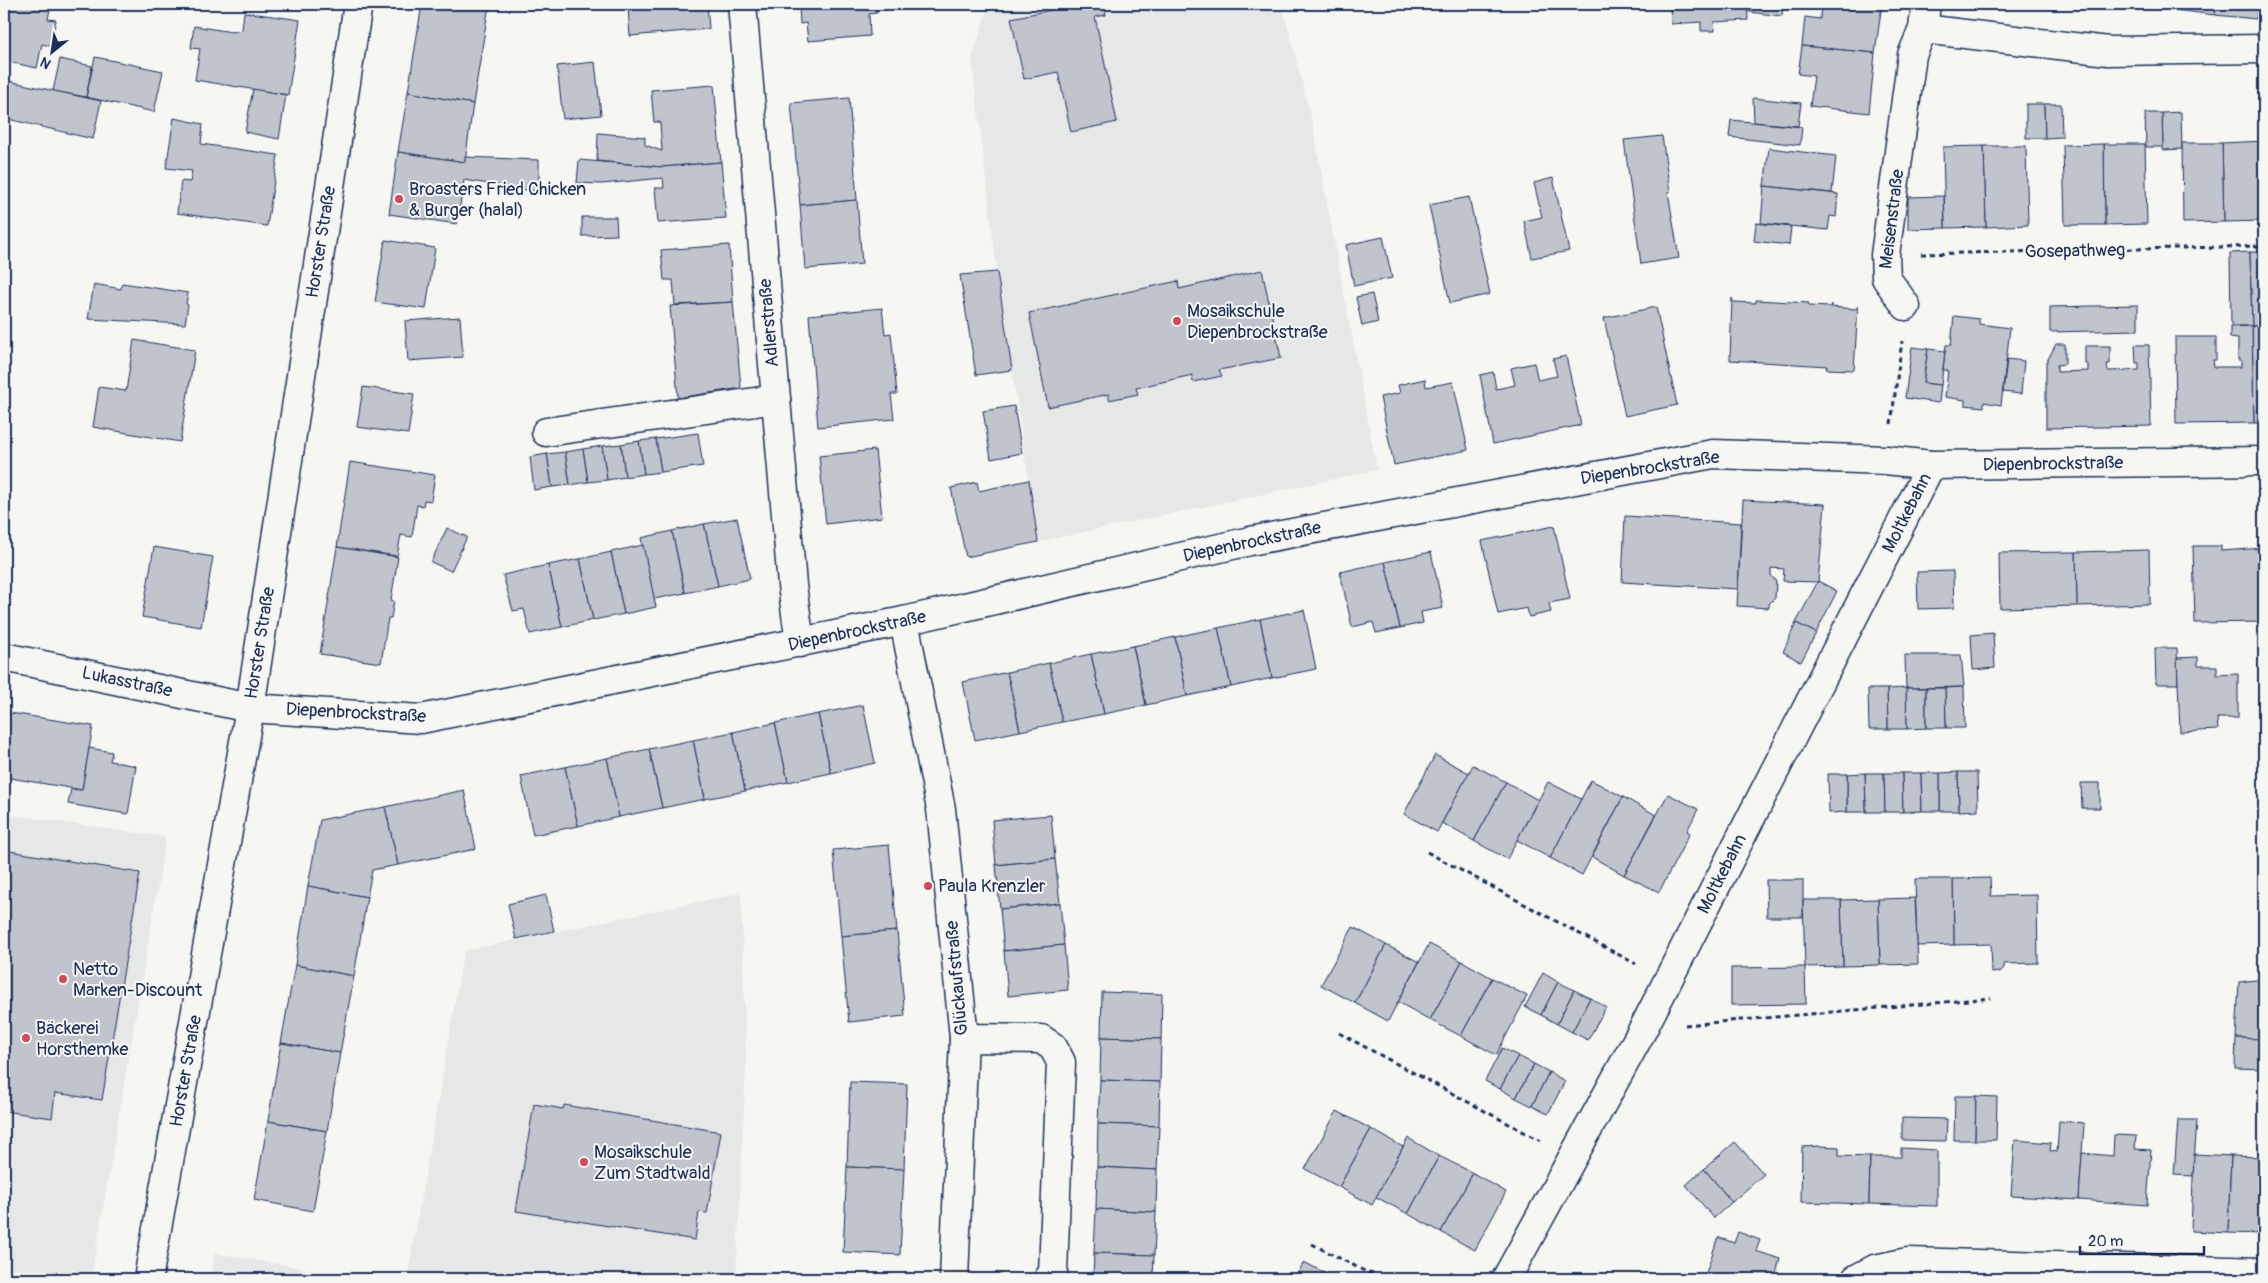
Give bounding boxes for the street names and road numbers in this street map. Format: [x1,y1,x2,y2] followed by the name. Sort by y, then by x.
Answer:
[1874,168,1910,270] street label: Meisenstraße
[301,184,341,300] street label: Horster Straße
[2024,239,2126,263] street label: Gosepathweg
[754,278,784,368] street label: Adlerstraße
[1579,446,1721,490] street label: Diepenbrockstraße
[1983,451,2124,477] street label: Diepenbrockstraße
[1877,469,1937,557] street label: Moltkebahn
[1181,516,1323,568] street label: Diepenbrockstraße
[240,585,280,701] street label: Horster Straße
[786,605,928,657] street label: Diepenbrockstraße
[80,661,174,703] street label: Lukasstraße
[285,698,427,728] street label: Diepenbrockstraße
[1692,830,1752,918] street label: Moltkebahn
[941,920,973,1036] street label: Glückaufstraße
[165,1013,207,1129] street label: Horster Straße

